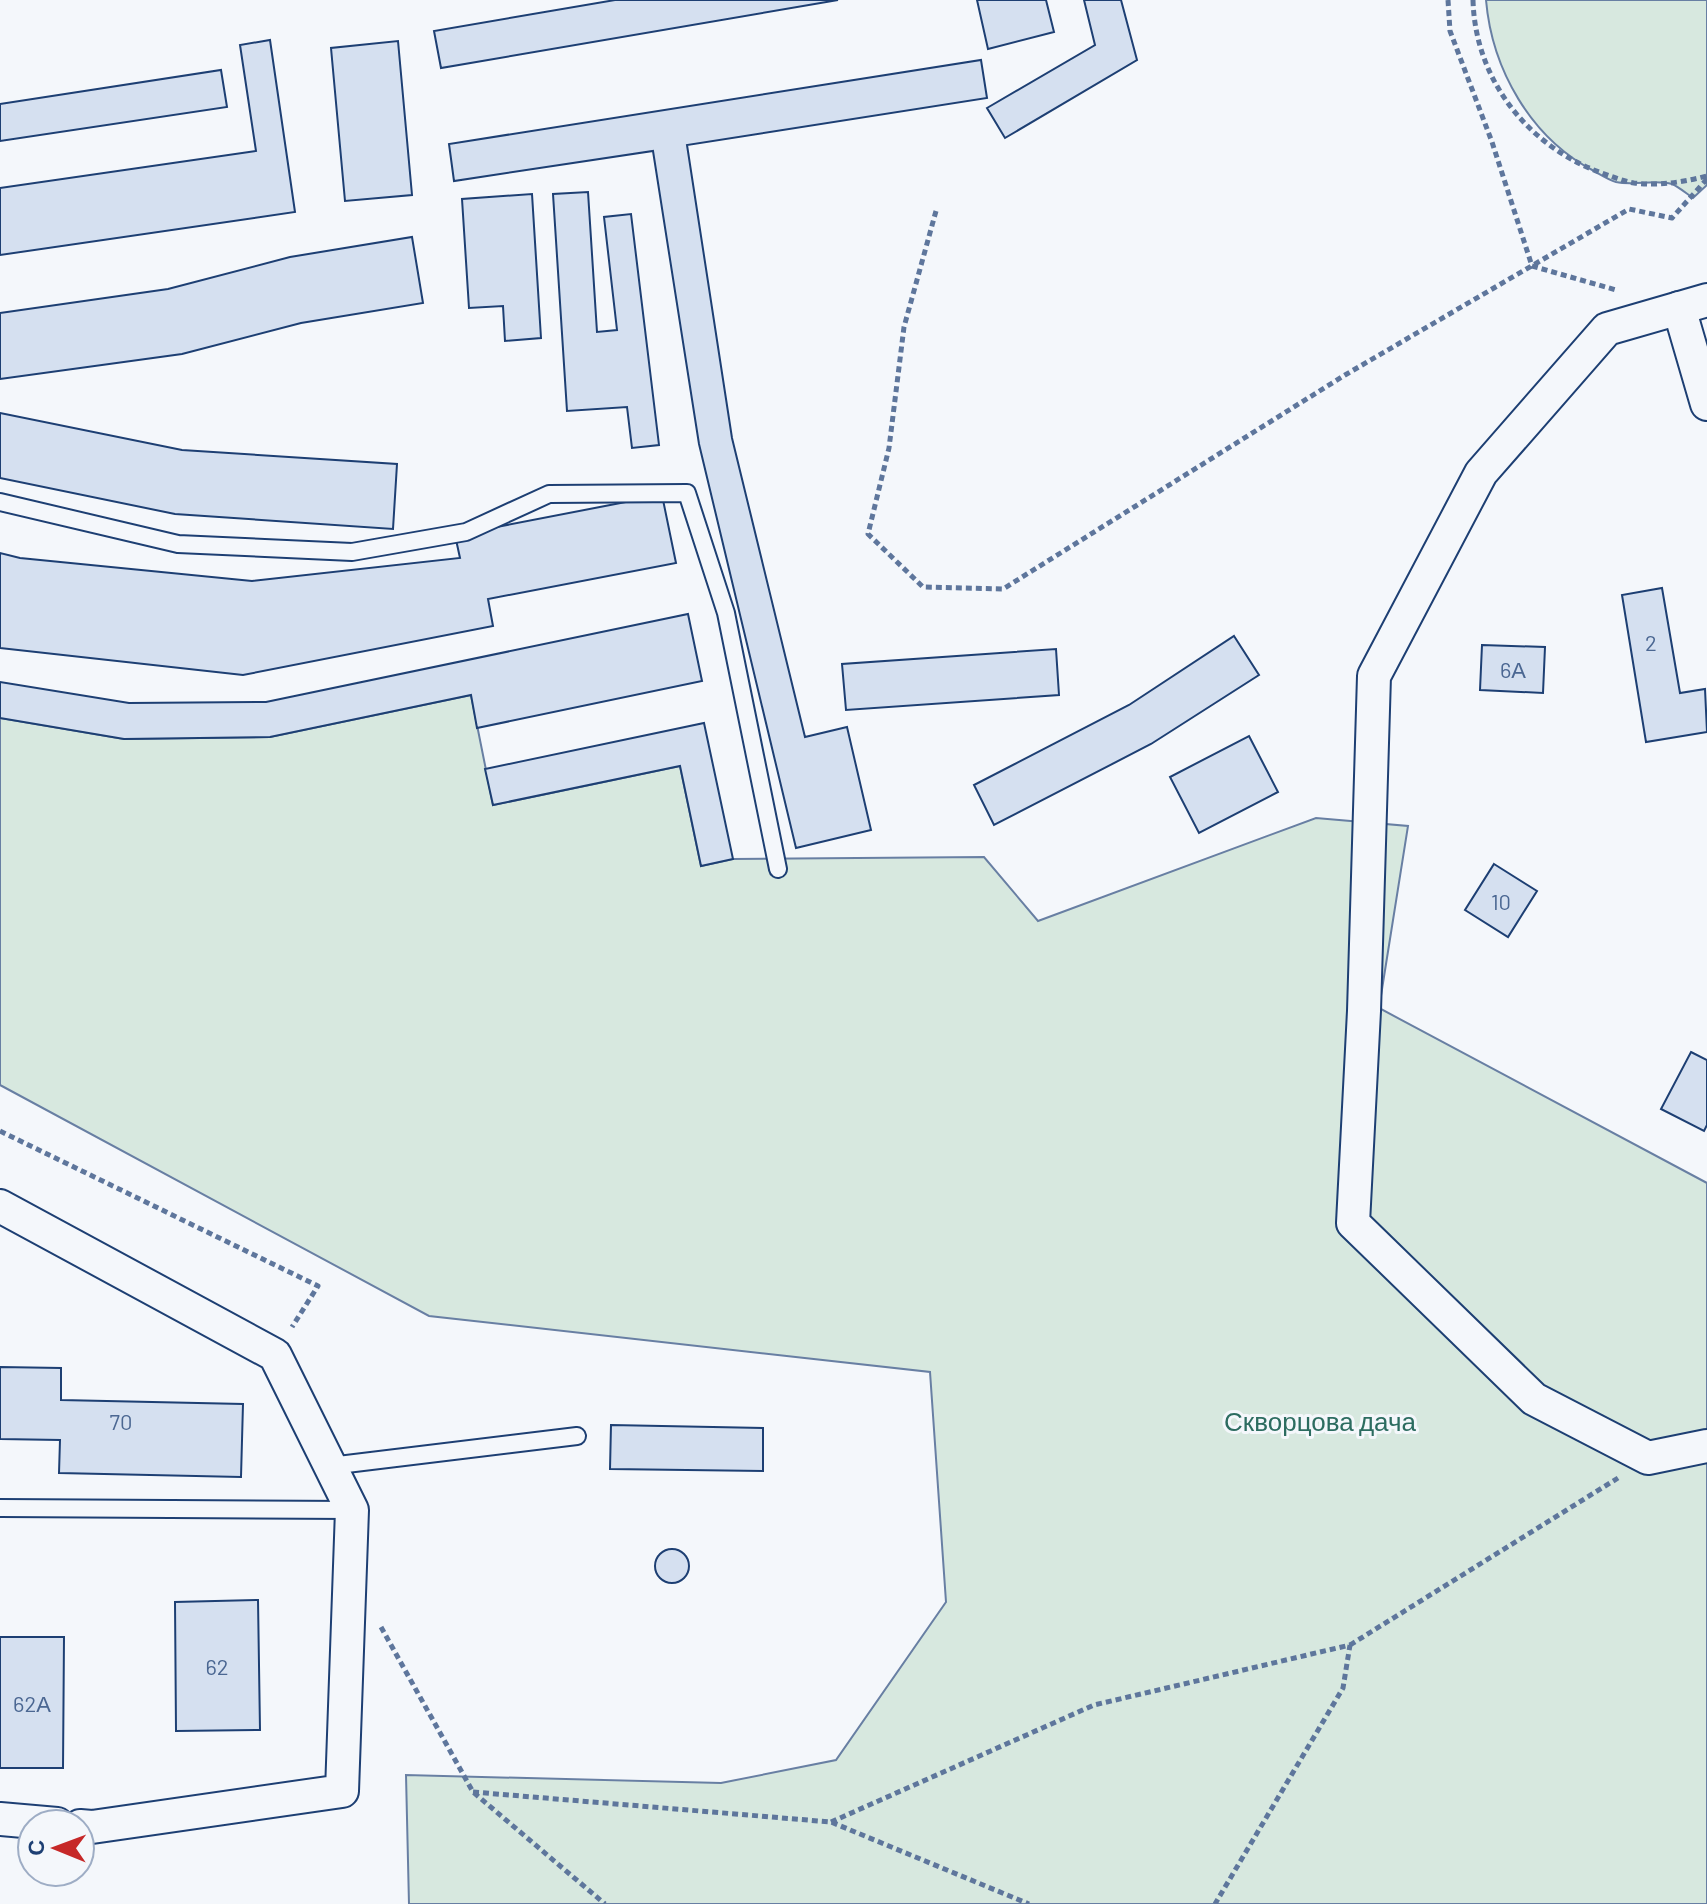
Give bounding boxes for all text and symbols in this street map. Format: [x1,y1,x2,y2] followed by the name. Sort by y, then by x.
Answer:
[1645,629,1657,655] house number: 2
[1500,656,1526,682] house number: 6А
[1491,888,1511,914] house number: 10
[1224,1405,1416,1436] park label: Скворцова дача
[110,1408,132,1434] house number: 70
[205,1653,229,1679] house number: 62
[13,1690,51,1716] house number: 62А
[16,1808,96,1888] north arrow
[22,1839,48,1856] text: С

